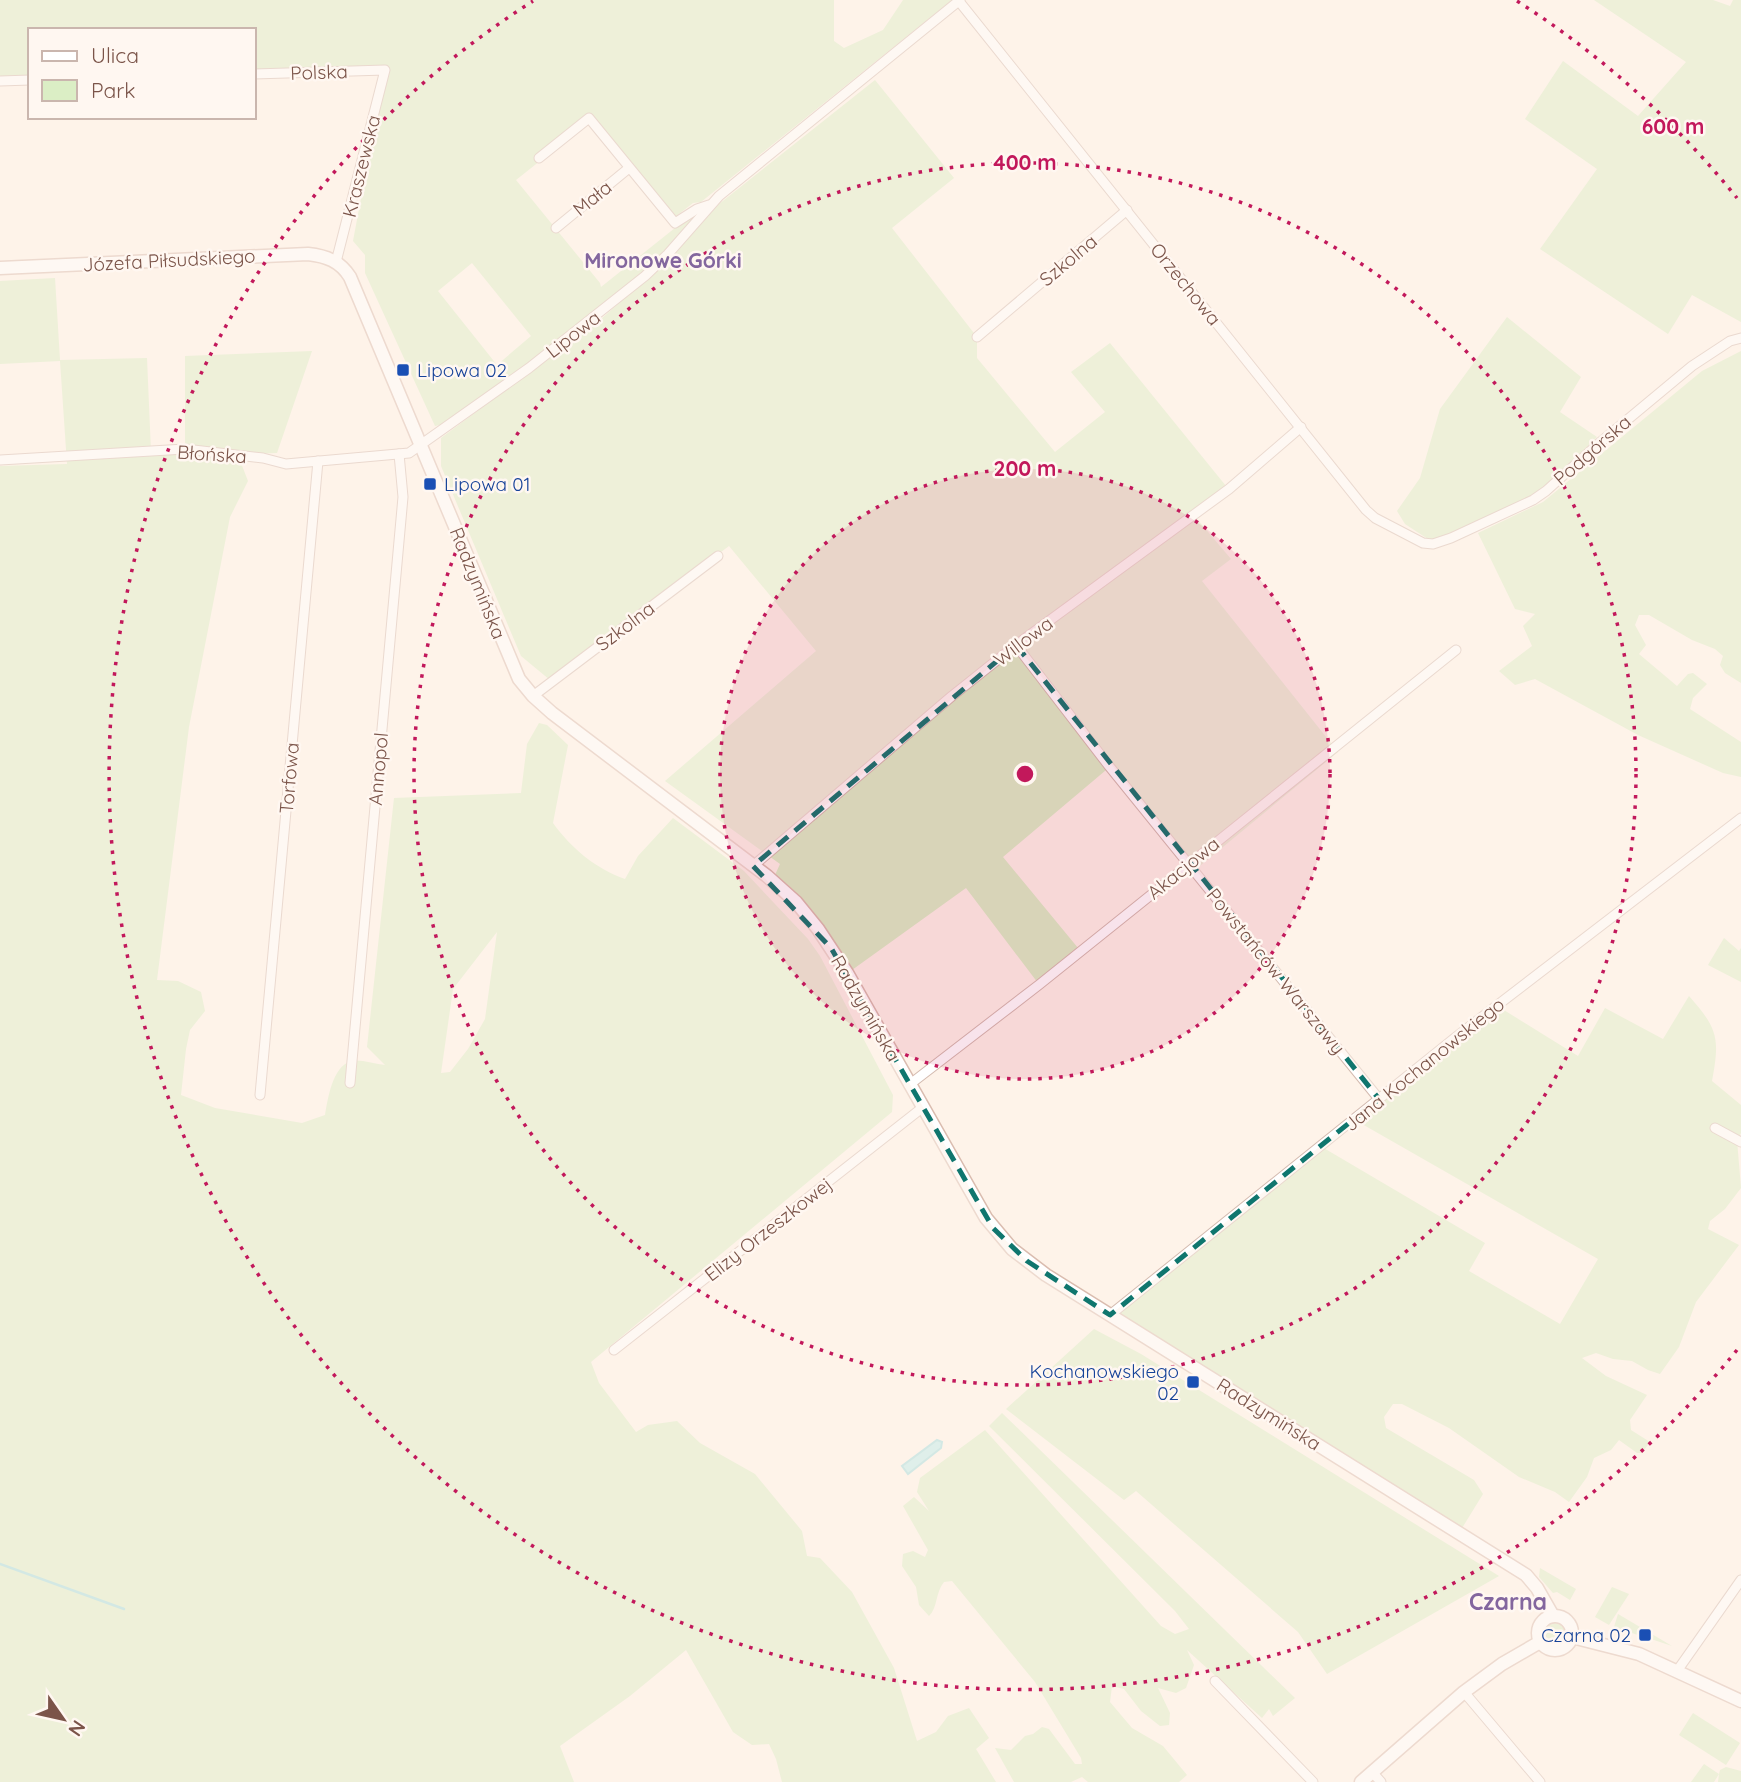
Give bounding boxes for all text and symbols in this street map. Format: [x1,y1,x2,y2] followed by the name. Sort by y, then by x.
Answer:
[28,28,256,119] legend
[91,42,139,68] text: Ulica
[290,59,348,85] street label: Polska
[91,77,135,103] text: Park
[337,112,385,220] street label: Kraszewska
[1642,113,1704,139] text: 600 m
[993,149,1057,175] text: 400 m
[568,175,616,221] street label: Mała
[1034,229,1102,291] street label: Szkolna
[1145,238,1227,330] street label: Orzechowa
[82,243,256,277] street label: Józefa Piłsudskiego
[584,247,742,273] district label: Mironowe Górki
[541,305,605,363] street label: Lipowa
[417,358,507,382] place label: Lipowa 02
[395,362,411,378] marker: Lipowa 02
[1548,410,1636,490] street label: Podgórska
[176,440,248,468] street label: Błońska
[994,455,1056,481] text: 200 m
[444,472,531,496] place label: Lipowa 01
[422,476,438,492] marker: Lipowa 01
[445,524,511,642] street label: Radzymińska
[591,596,659,656] street label: Szkolna
[988,611,1058,671] street label: Willowa
[363,732,393,806] street label: Annopol
[274,741,304,815] street label: Torfowa
[1013,762,1037,786] centre of rings
[1142,832,1224,904] street label: Akacjowa
[1202,883,1350,1059] street label: Powstańców Warszawy
[826,951,906,1065] street label: Radzymińska
[1339,992,1509,1136] street label: Jana Kochanowskiego
[699,1172,837,1286] street label: Elizy Orzeszkowej
[1030,1359,1179,1405] place label: Kochanowskiego 02
[1212,1372,1326,1456] street label: Radzymińska
[1185,1374,1201,1390] marker: Kochanowskiego 02
[1469,1587,1547,1616] district label: Czarna
[1541,1623,1631,1647] place label: Czarna 02
[1637,1627,1653,1643] marker: Czarna 02
[28,1684,98,1754] north arrow
[63,1716,91,1741] text: N

